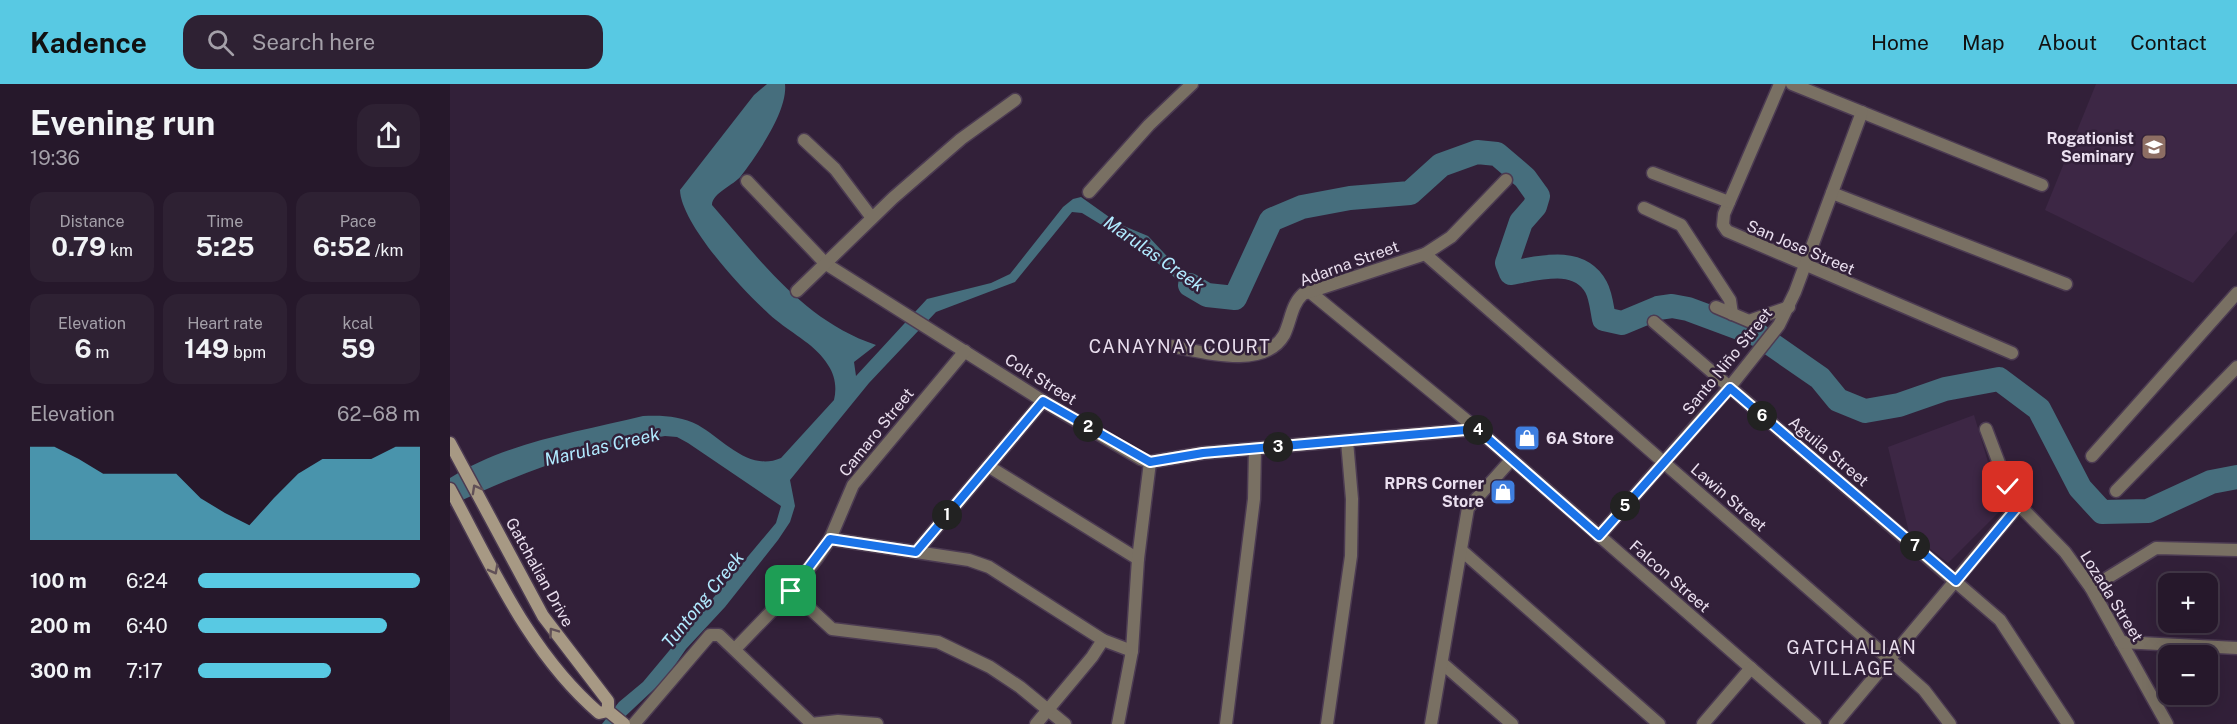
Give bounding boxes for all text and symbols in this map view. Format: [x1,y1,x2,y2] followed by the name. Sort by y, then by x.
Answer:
[183,15,603,69] search box
[30,26,147,59] text: Kadence
[204,26,237,59] icon: search
[252,29,375,55] text: Search here
[1871,30,1929,55] text: Home
[1962,30,2005,55] text: Map
[2038,30,2097,55] text: About
[2130,30,2207,55] text: Contact
[30,104,215,142] text: Evening run
[357,104,420,167] button: share
[2047,129,2134,166] place label: Rogationist Seminary
[2139,132,2169,162] school or university icon: Rogationist Seminary
[30,146,80,170] text: 19:36
[1100,211,1209,296] water label: Marulas Creek
[60,212,124,231] text: Distance
[207,212,243,231] text: Time
[340,212,376,231] text: Pace
[1744,216,1858,279] street label: San Jose Street
[51,231,106,262] text: 0.79
[195,231,255,262] text: 5:25
[313,231,371,262] text: 6:52
[1297,237,1402,290] street label: Adarna Street
[106,241,133,260] text: km
[371,241,403,260] text: /km
[1678,304,1776,419] street label: Santo Niño Street
[58,314,126,333] text: Elevation
[187,314,263,333] text: Heart rate
[343,314,373,333] text: kcal
[75,333,92,364] text: 6
[184,333,229,364] text: 149
[341,333,375,364] text: 59
[1089,336,1271,357] district label: CANAYNAY COURT
[92,343,109,362] text: m
[229,343,266,362] text: bpm
[1001,350,1080,409] street label: Colt Street
[835,384,918,480] street label: Camaro Street
[1747,401,1777,431] pin: 6
[30,402,115,426] text: Elevation
[337,402,420,426] text: 62–68 m
[1757,406,1767,425] text: 6
[1073,412,1103,442] pin: 2
[1785,412,1873,490] street label: Aguila Street
[1463,415,1493,445] pin: 4
[1083,417,1093,436] text: 2
[1473,420,1483,439] text: 4
[542,423,662,470] water label: Marulas Creek
[1512,423,1542,453] shop icon: 6A Store
[1546,429,1614,448] place label: 6A Store
[1263,432,1293,462] pin: 3
[1273,437,1283,456] text: 3
[1687,459,1770,535] street label: Lawin Street
[1982,461,2033,512] pin
[1991,470,2024,503] icon: check
[1384,474,1484,511] place label: RPRS Corner Store
[1488,477,1518,507] shop icon: RPRS Corner Store
[471,485,483,495] one-way arrow
[1610,491,1640,521] pin: 5
[1620,496,1630,515] text: 5
[932,500,962,530] pin: 1
[944,505,950,524] text: 1
[502,514,577,630] street label: Gatchalian Drive
[1900,531,1930,561] pin: 7
[1626,536,1714,616] street label: Falcon Street
[1910,536,1920,555] text: 7
[657,547,748,652] water label: Tuntong Creek
[2076,547,2147,645] street label: Lozada Street
[487,564,498,574] one-way arrow
[765,565,816,616] pin
[30,569,87,593] text: 100 m
[126,569,168,593] text: 6:24
[2158,573,2218,705] map controls
[2158,573,2218,633] button: +
[774,574,807,607] icon: arrive
[30,614,91,638] text: 200 m
[126,614,168,638] text: 6:40
[549,627,560,638] one-way arrow
[1787,637,1917,679] district label: GATCHALIAN VILLAGE
[2158,645,2218,705] button: −
[30,659,91,683] text: 300 m
[126,659,163,683] text: 7:17

